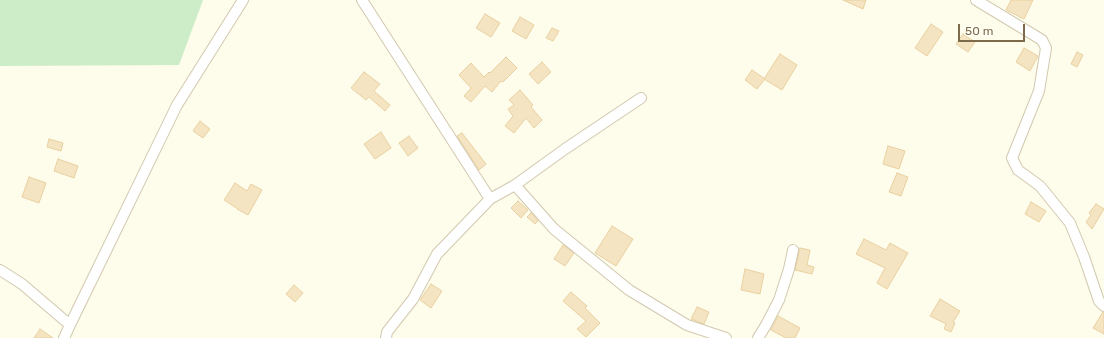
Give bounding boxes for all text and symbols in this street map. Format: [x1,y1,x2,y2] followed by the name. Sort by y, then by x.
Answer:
[960,16,1027,42] scale bar
[965,24,993,38] text: 50 m

